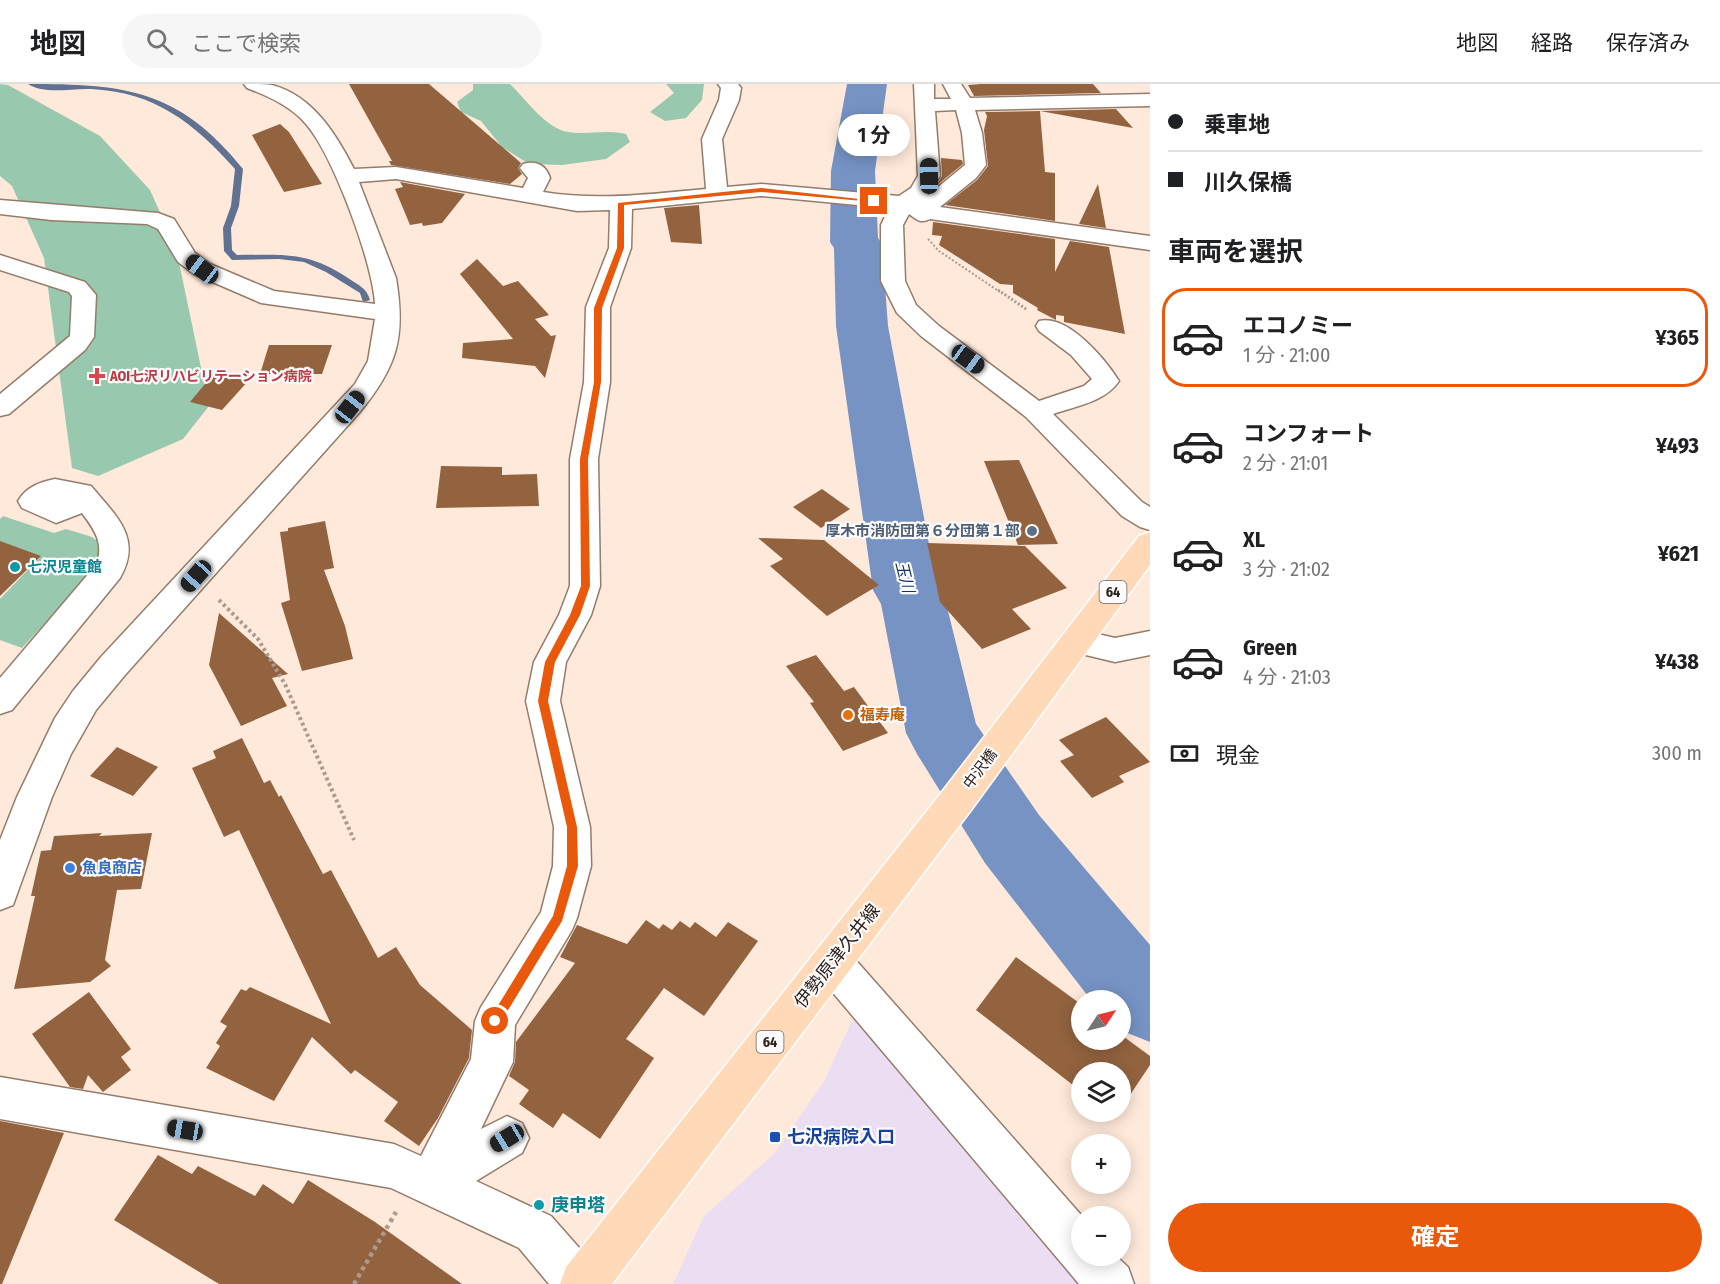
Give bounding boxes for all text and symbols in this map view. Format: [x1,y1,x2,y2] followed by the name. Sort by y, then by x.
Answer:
[122,14,542,68] search box
[143,25,176,58] icon: search
[30,27,86,60] text: 地図
[191,30,301,57] text: ここで検索
[1456,30,1498,56] text: 地図
[1531,30,1573,56] text: 経路
[1606,30,1690,56] text: 保存済み
[1204,111,1270,138] text: 乗車地
[838,114,910,156] callout: 1 分
[858,123,890,147] text: 1 分
[920,158,938,194] car
[1204,169,1292,196] text: 川久保橋
[860,187,887,214] route end
[1168,236,1303,268] text: 車両を選択
[182,251,222,287] car
[1171,311,1225,365] icon: car
[1243,312,1353,339] text: エコノミー
[1655,324,1699,351] text: ¥365
[948,341,988,377] car
[1243,343,1330,367] text: 1 分 · 21:00
[88,367,106,385] marker: AOI七沢リハビリテーション病院
[109,368,312,385] place label: AOI七沢リハビリテーション病院
[332,387,368,427] car
[1171,419,1225,473] icon: car
[1243,420,1374,447] text: コンフォート
[1656,432,1699,459] text: ¥493
[1243,451,1328,475] text: 2 分 · 21:01
[825,522,1020,540] place label: 厚木市消防団第６分団第１部
[1025,524,1039,538] marker: 厚木市消防団第６分団第１部
[1243,526,1265,553] text: XL
[1171,527,1225,581] icon: car
[1658,540,1699,567] text: ¥621
[177,557,215,595] car
[1243,557,1330,581] text: 3 分 · 21:02
[27,558,102,576] place label: 七沢児童館
[892,559,919,597] water label: 玉川
[8,560,22,574] marker: 七沢児童館
[1100,581,1126,603] road number: 64
[1243,634,1297,661] text: Green
[1171,635,1225,689] icon: car
[1655,648,1699,675] text: ¥438
[1243,665,1331,689] text: 4 分 · 21:03
[859,706,905,724] place label: 福寿庵
[841,708,855,722] marker: 福寿庵
[1168,737,1201,770] icon: cash
[1652,741,1702,765] text: 300 m
[1216,742,1260,769] text: 現金
[959,746,1001,792] street label: 中沢橋
[82,859,142,877] place label: 魚良商店
[63,861,77,875] marker: 魚良商店
[790,900,884,1012] street label: 伊勢原津久井線
[1071,990,1131,1050] north arrow
[1071,990,1131,1266] map controls
[481,1007,508,1034] route start
[756,1031,784,1053] road number: 64
[1071,1062,1131,1122] button: layers
[166,1118,204,1142] car
[487,1121,527,1155] car
[787,1126,895,1148] place label: 七沢病院入口
[768,1130,782,1144] marker: 七沢病院入口
[1071,1134,1131,1194] button: +
[551,1194,605,1216] place label: 庚申塔
[532,1198,546,1212] marker: 庚申塔
[1168,1203,1702,1272] button: 確定
[1071,1206,1131,1266] button: −

